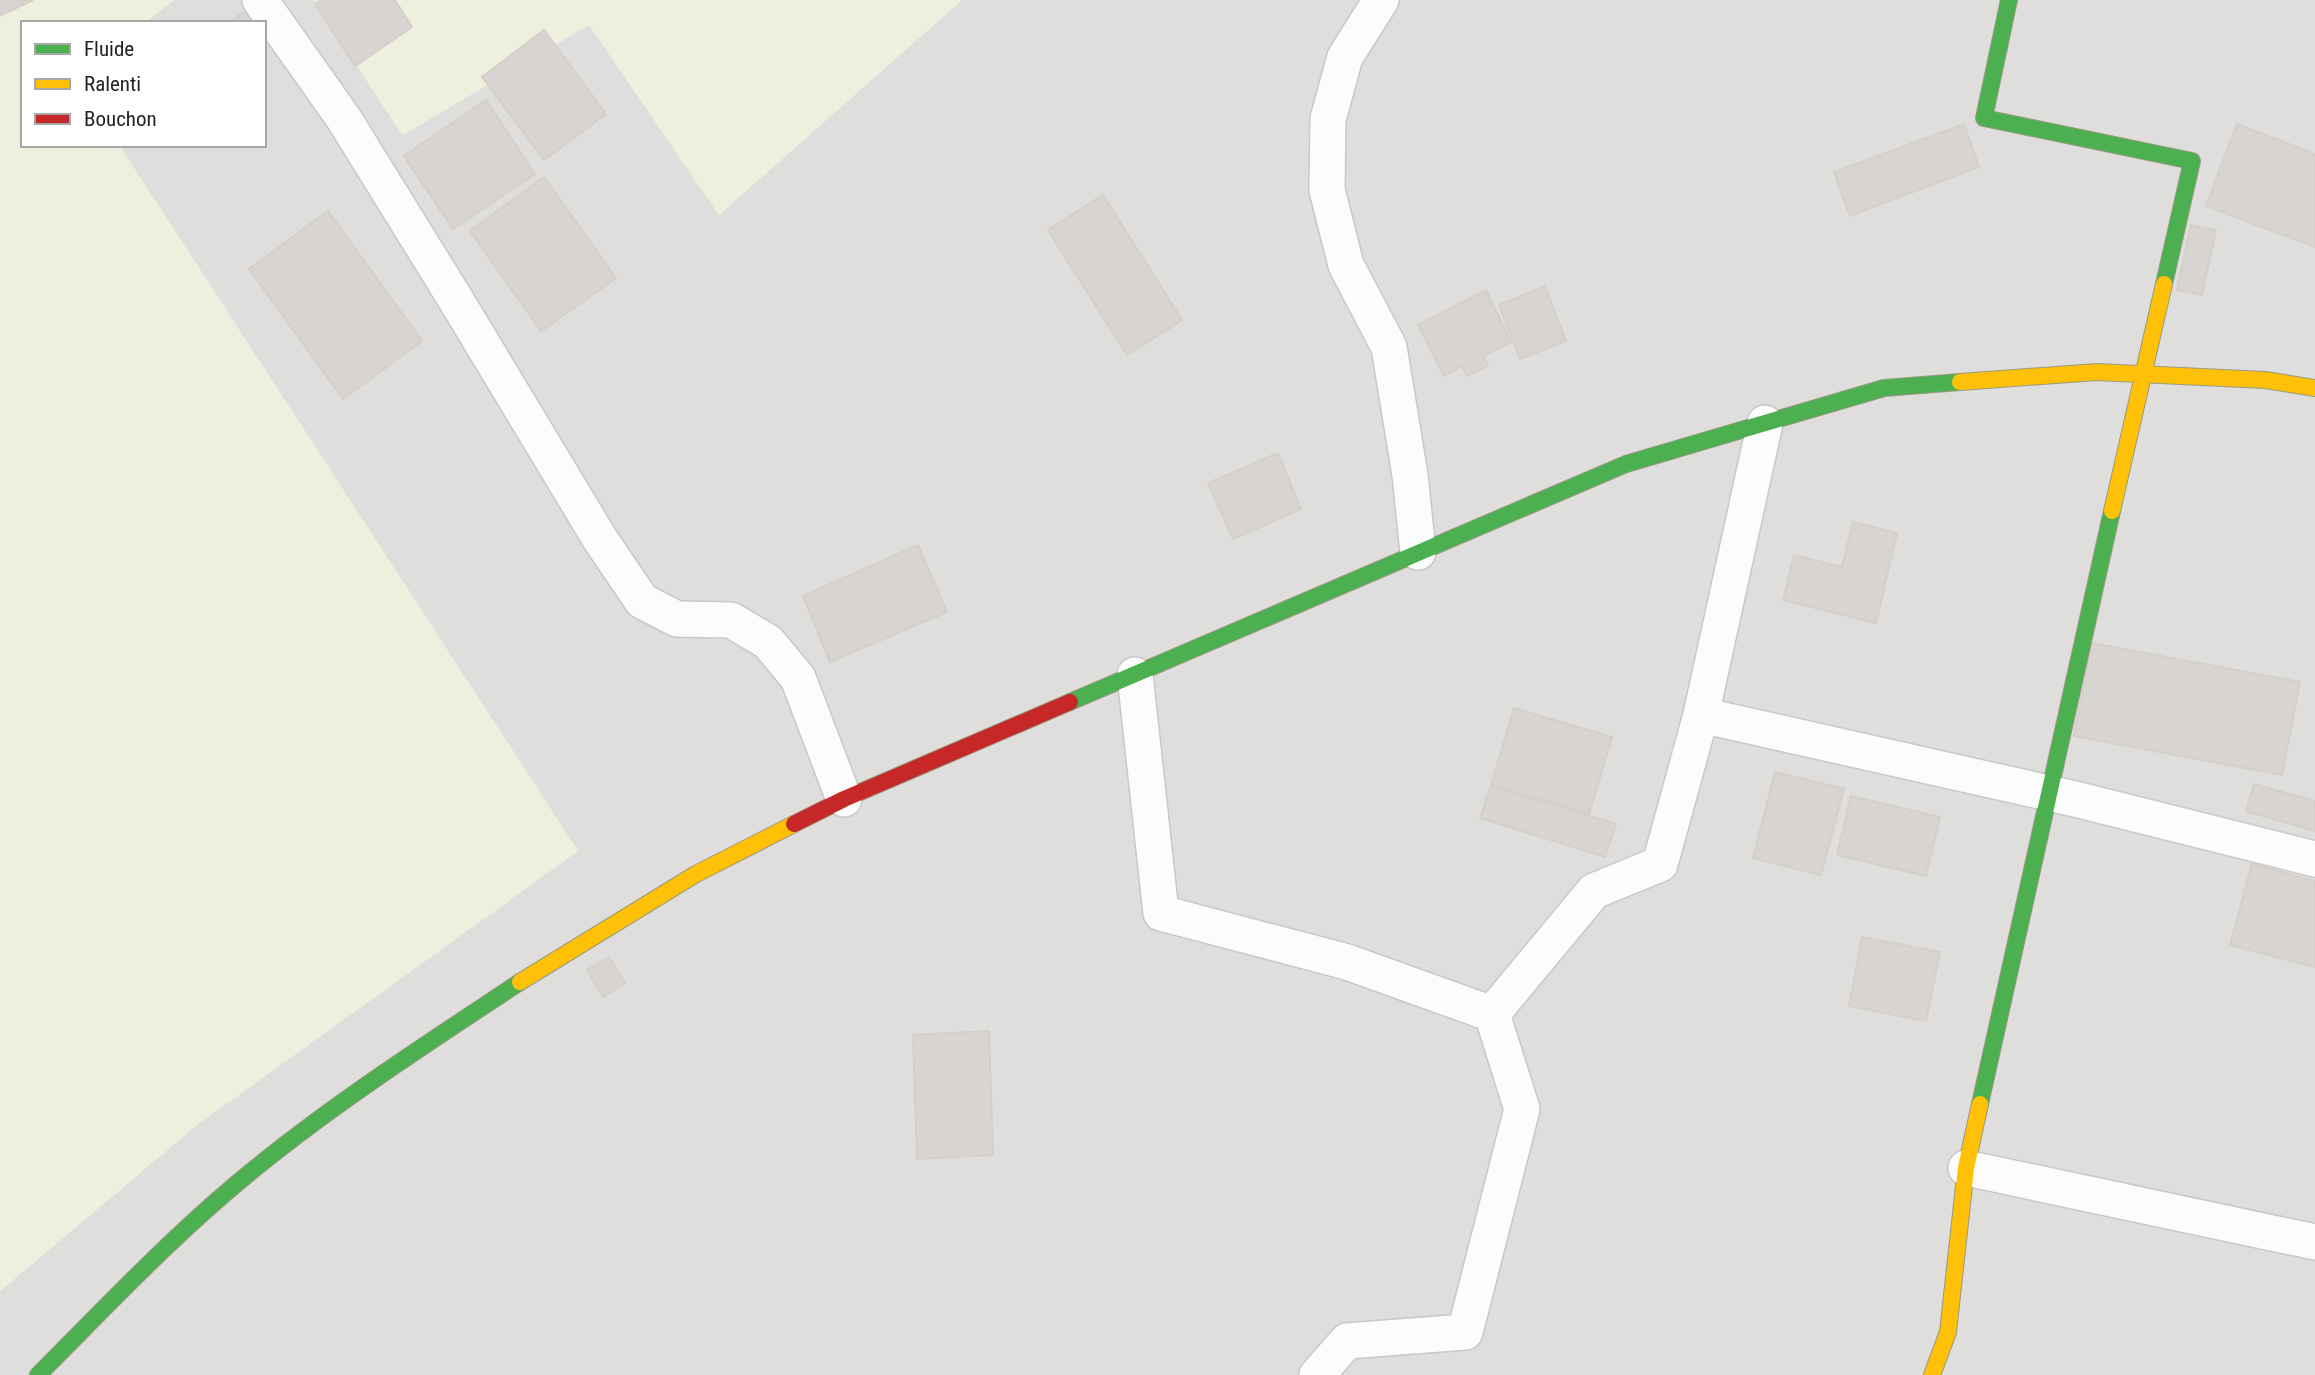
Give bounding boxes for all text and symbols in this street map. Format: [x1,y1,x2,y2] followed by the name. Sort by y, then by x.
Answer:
[21,21,266,147] legend
[84,37,134,61] text: Fluide
[84,72,141,96] text: Ralenti
[84,107,157,131] text: Bouchon

